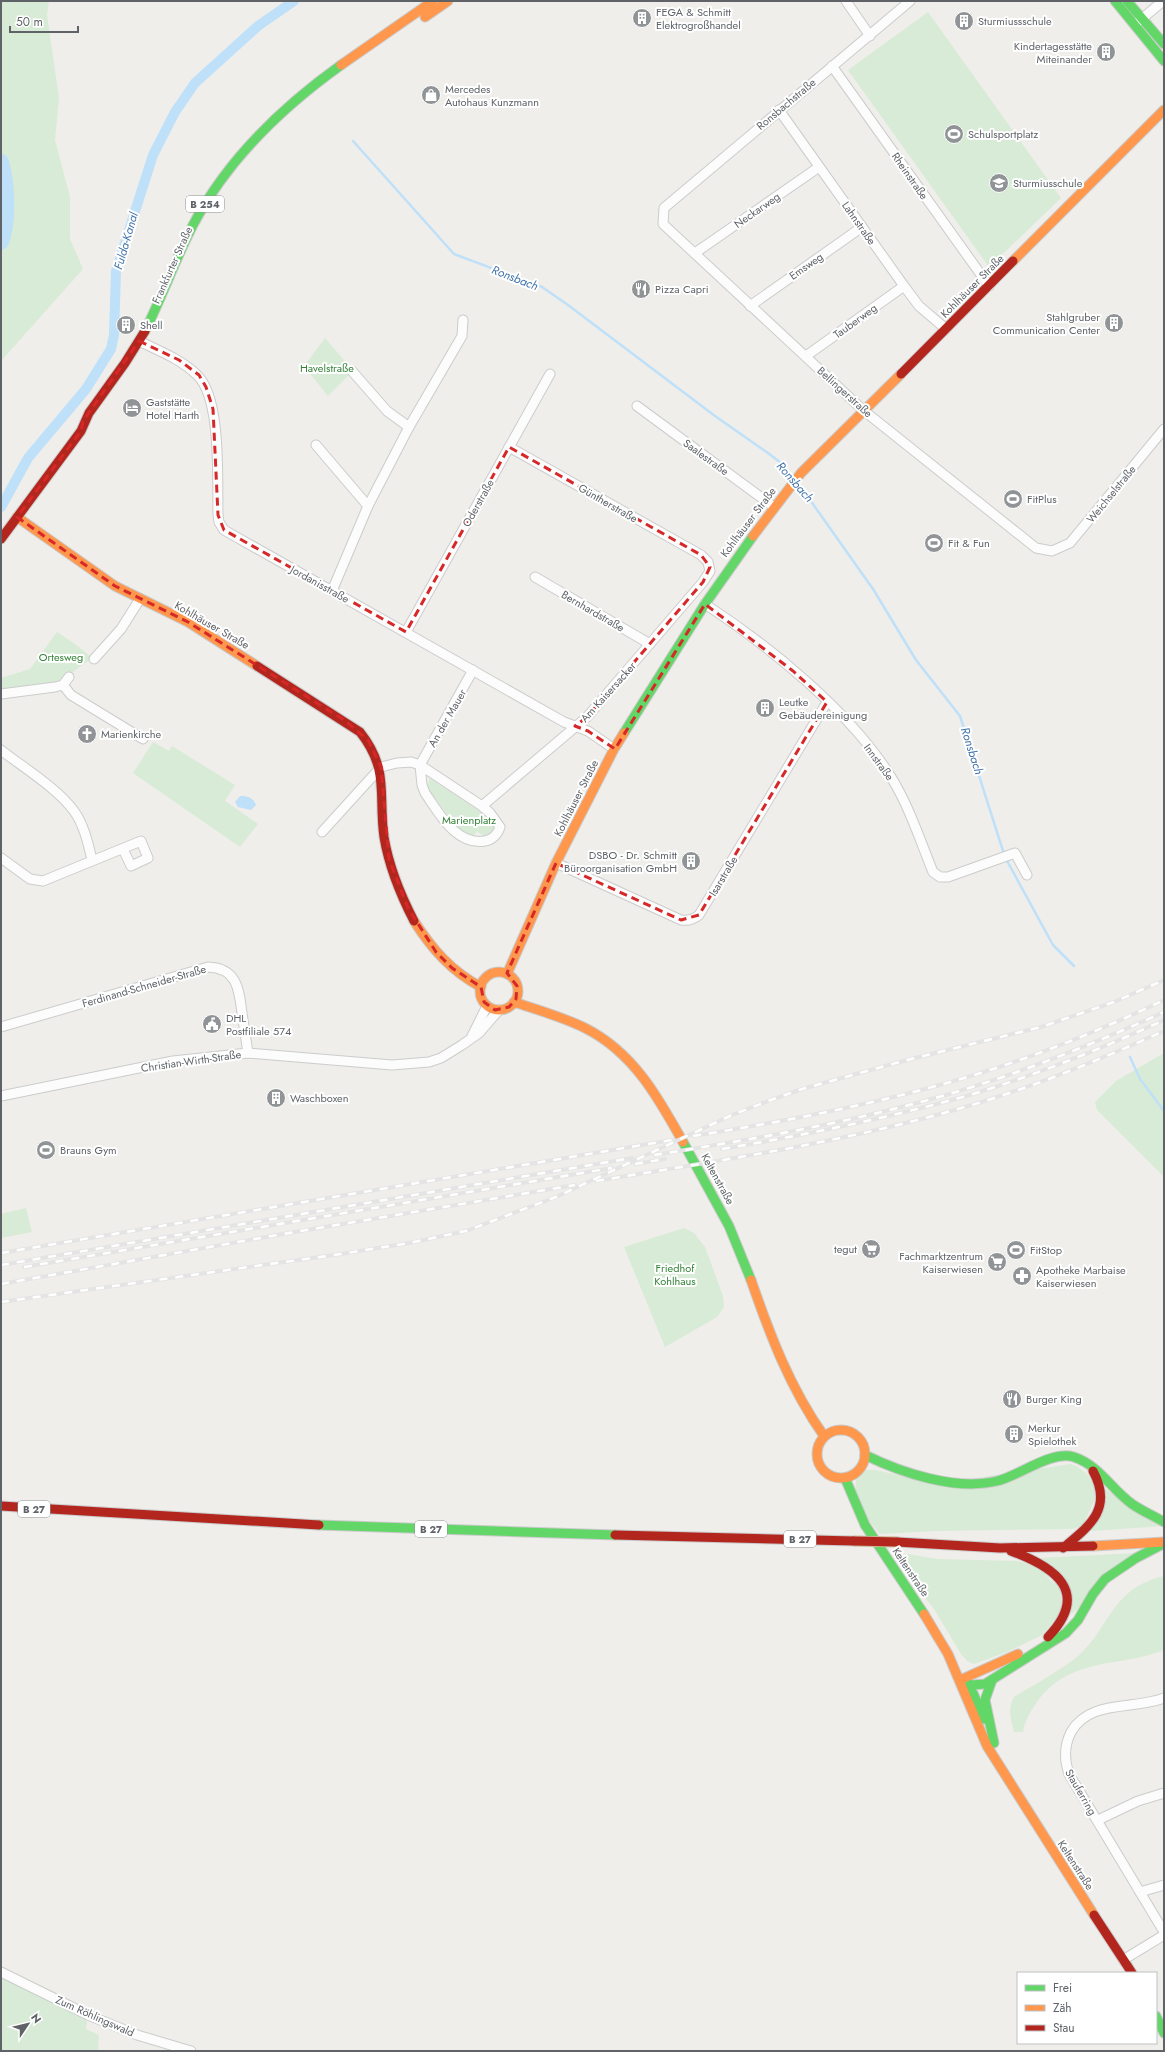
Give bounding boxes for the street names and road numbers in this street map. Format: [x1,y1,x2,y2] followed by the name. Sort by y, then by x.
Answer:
[753,74,819,134] street label: Ronsbachstraße
[888,149,932,203] street label: Rheinstraße
[731,188,783,232] street label: Neckarweg
[186,196,224,212] road number: B 254
[838,198,880,248] street label: Lahnstraße
[148,224,196,306] street label: Frankfurter Straße
[786,248,826,284] street label: Emsweg
[937,250,1008,321] street label: Kohlhäuser Straße
[830,300,880,342] street label: Tauberweg
[814,363,876,421] street label: Bellingerstraße
[680,435,732,479] street label: Saalestraße
[1083,461,1140,526] street label: Weichselstraße
[458,476,498,530] street label: Oderstraße
[575,480,641,527] street label: Güntherstraße
[716,483,780,560] street label: Kohlhäuser Straße
[286,560,353,607] street label: Jordanisstraße
[558,586,628,636] street label: Bernhardstraße
[172,597,253,653] street label: Kohlhäuser Straße
[576,658,640,726] street label: Am Kaisersacker
[424,686,470,750] street label: An der Mauer
[860,740,898,784] street label: Innstraße
[550,757,602,839] street label: Kohlhäuser Straße
[705,853,741,899] street label: Isarstraße
[80,961,208,1011] street label: Ferdinand-Schneider-Straße
[140,1046,243,1076] street label: Christian-Wirth-Straße
[697,1151,739,1208] street label: Keltenstraße
[18,1501,50,1517] road number: B 27
[415,1521,447,1537] road number: B 27
[784,1531,816,1547] road number: B 27
[889,1544,934,1600] street label: Keltenstraße
[1061,1766,1101,1818] street label: Stauferring
[1054,1837,1098,1893] street label: Keltenstraße
[53,1991,137,2041] street label: Zum Röhlingswald

